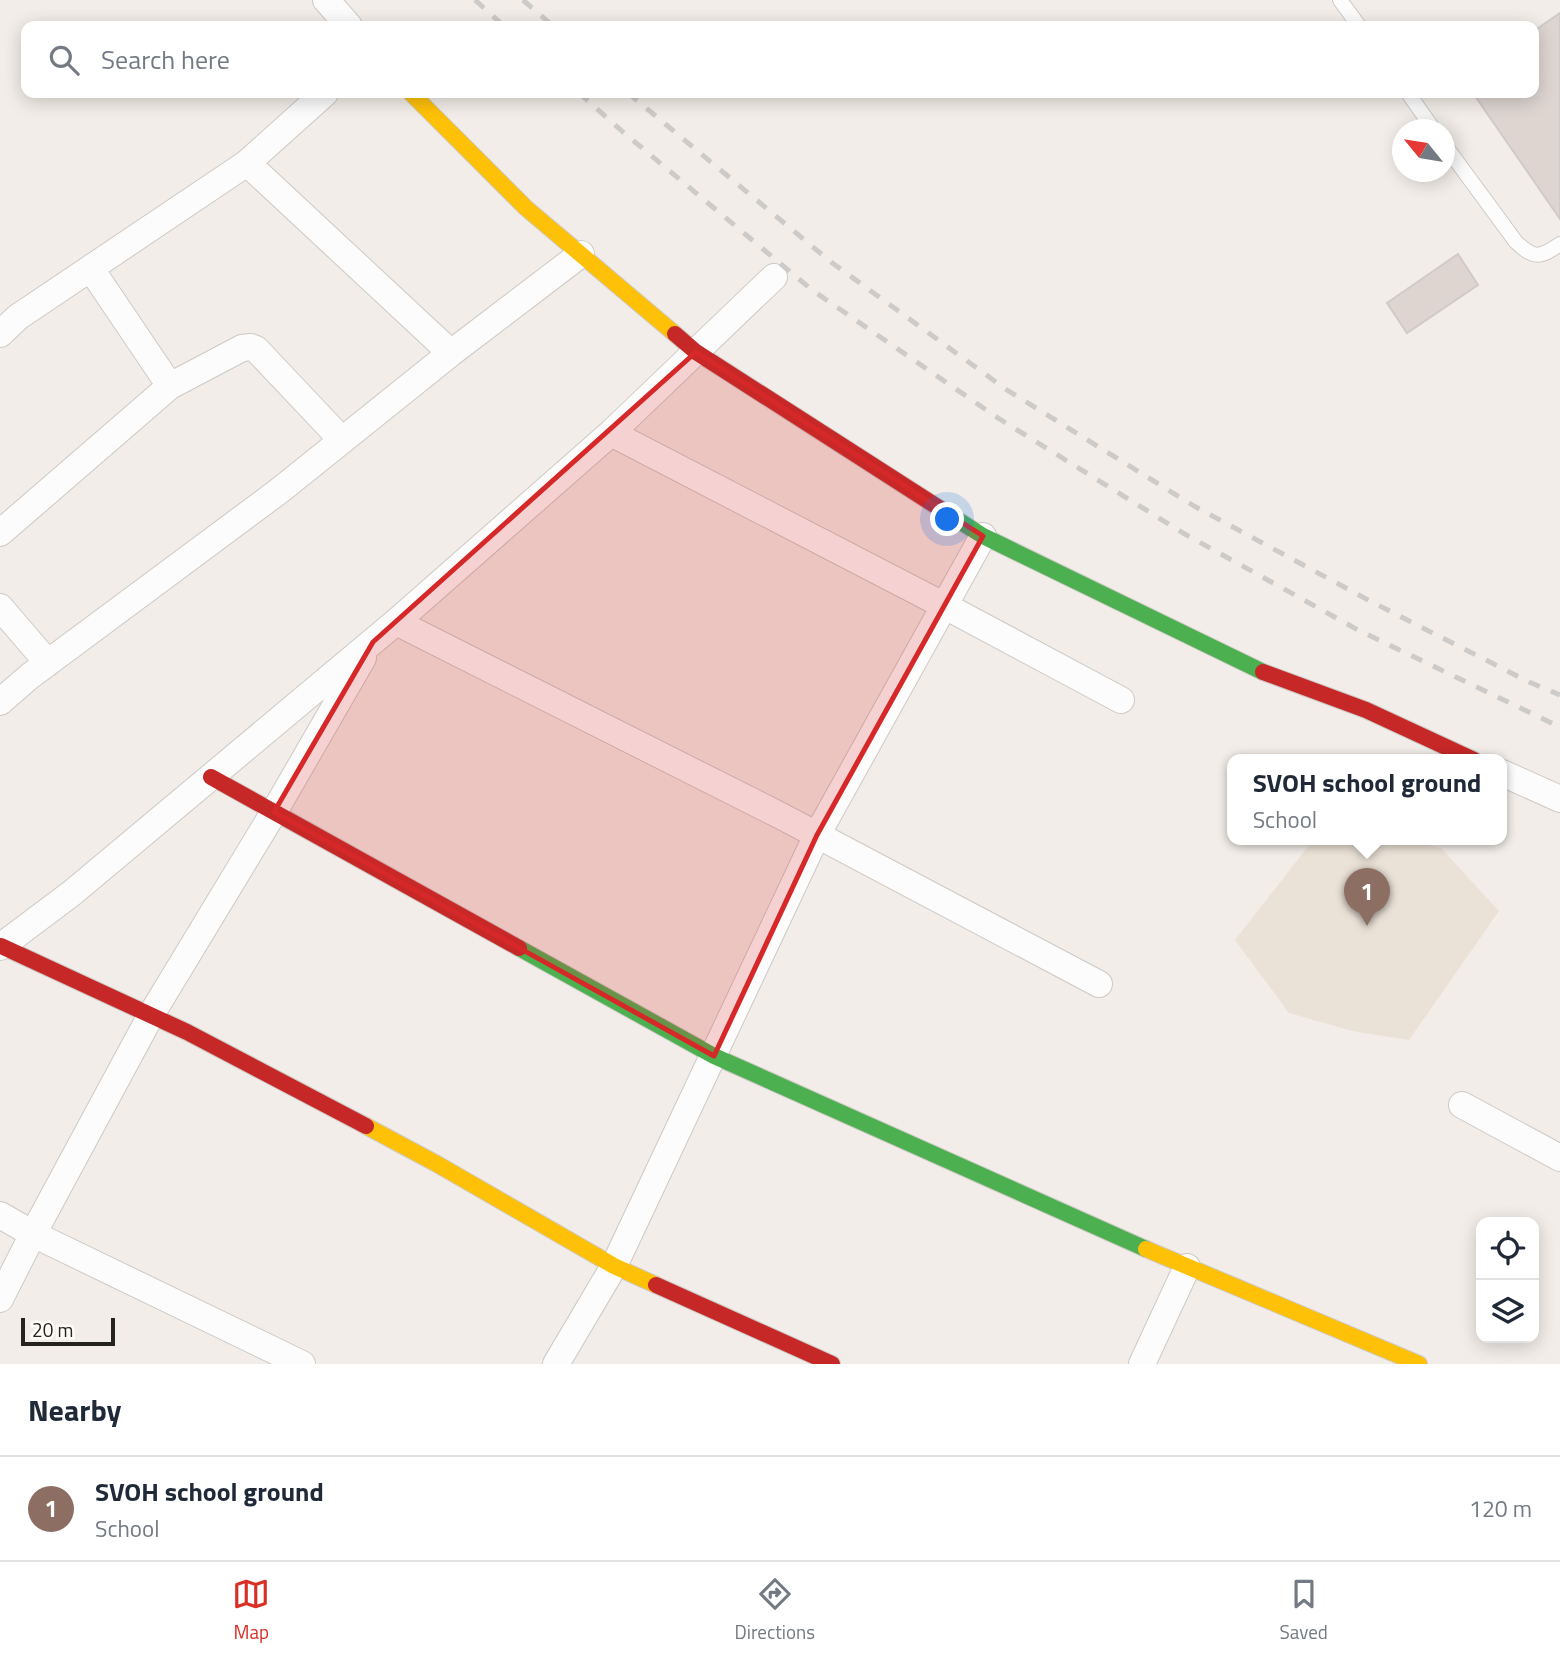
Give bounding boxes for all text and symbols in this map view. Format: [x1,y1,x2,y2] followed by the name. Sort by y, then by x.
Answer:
[21,21,1539,98] search box
[101,40,230,79] text: Search here
[45,41,83,79] icon: search
[1392,119,1455,182] north arrow
[930,502,964,536] your location
[1227,754,1507,845] popup
[1253,763,1481,802] text: SVOH school ground
[1253,802,1317,837] text: School
[1344,868,1390,926] pin: 1
[1476,1217,1539,1343] map controls
[1476,1217,1539,1280] button: locate
[1476,1280,1539,1343] button: layers
[21,1315,116,1347] scale bar
[32,1315,73,1344] text: 20 m
[28,1387,121,1433] text: Nearby
[95,1472,324,1511] text: SVOH school ground
[45,1491,57,1526] text: 1
[1469,1491,1532,1526] text: 120 m
[95,1511,159,1546] text: School
[232,1575,270,1646] tab: Map
[735,1575,815,1646] tab: Directions
[1279,1575,1328,1646] tab: Saved

